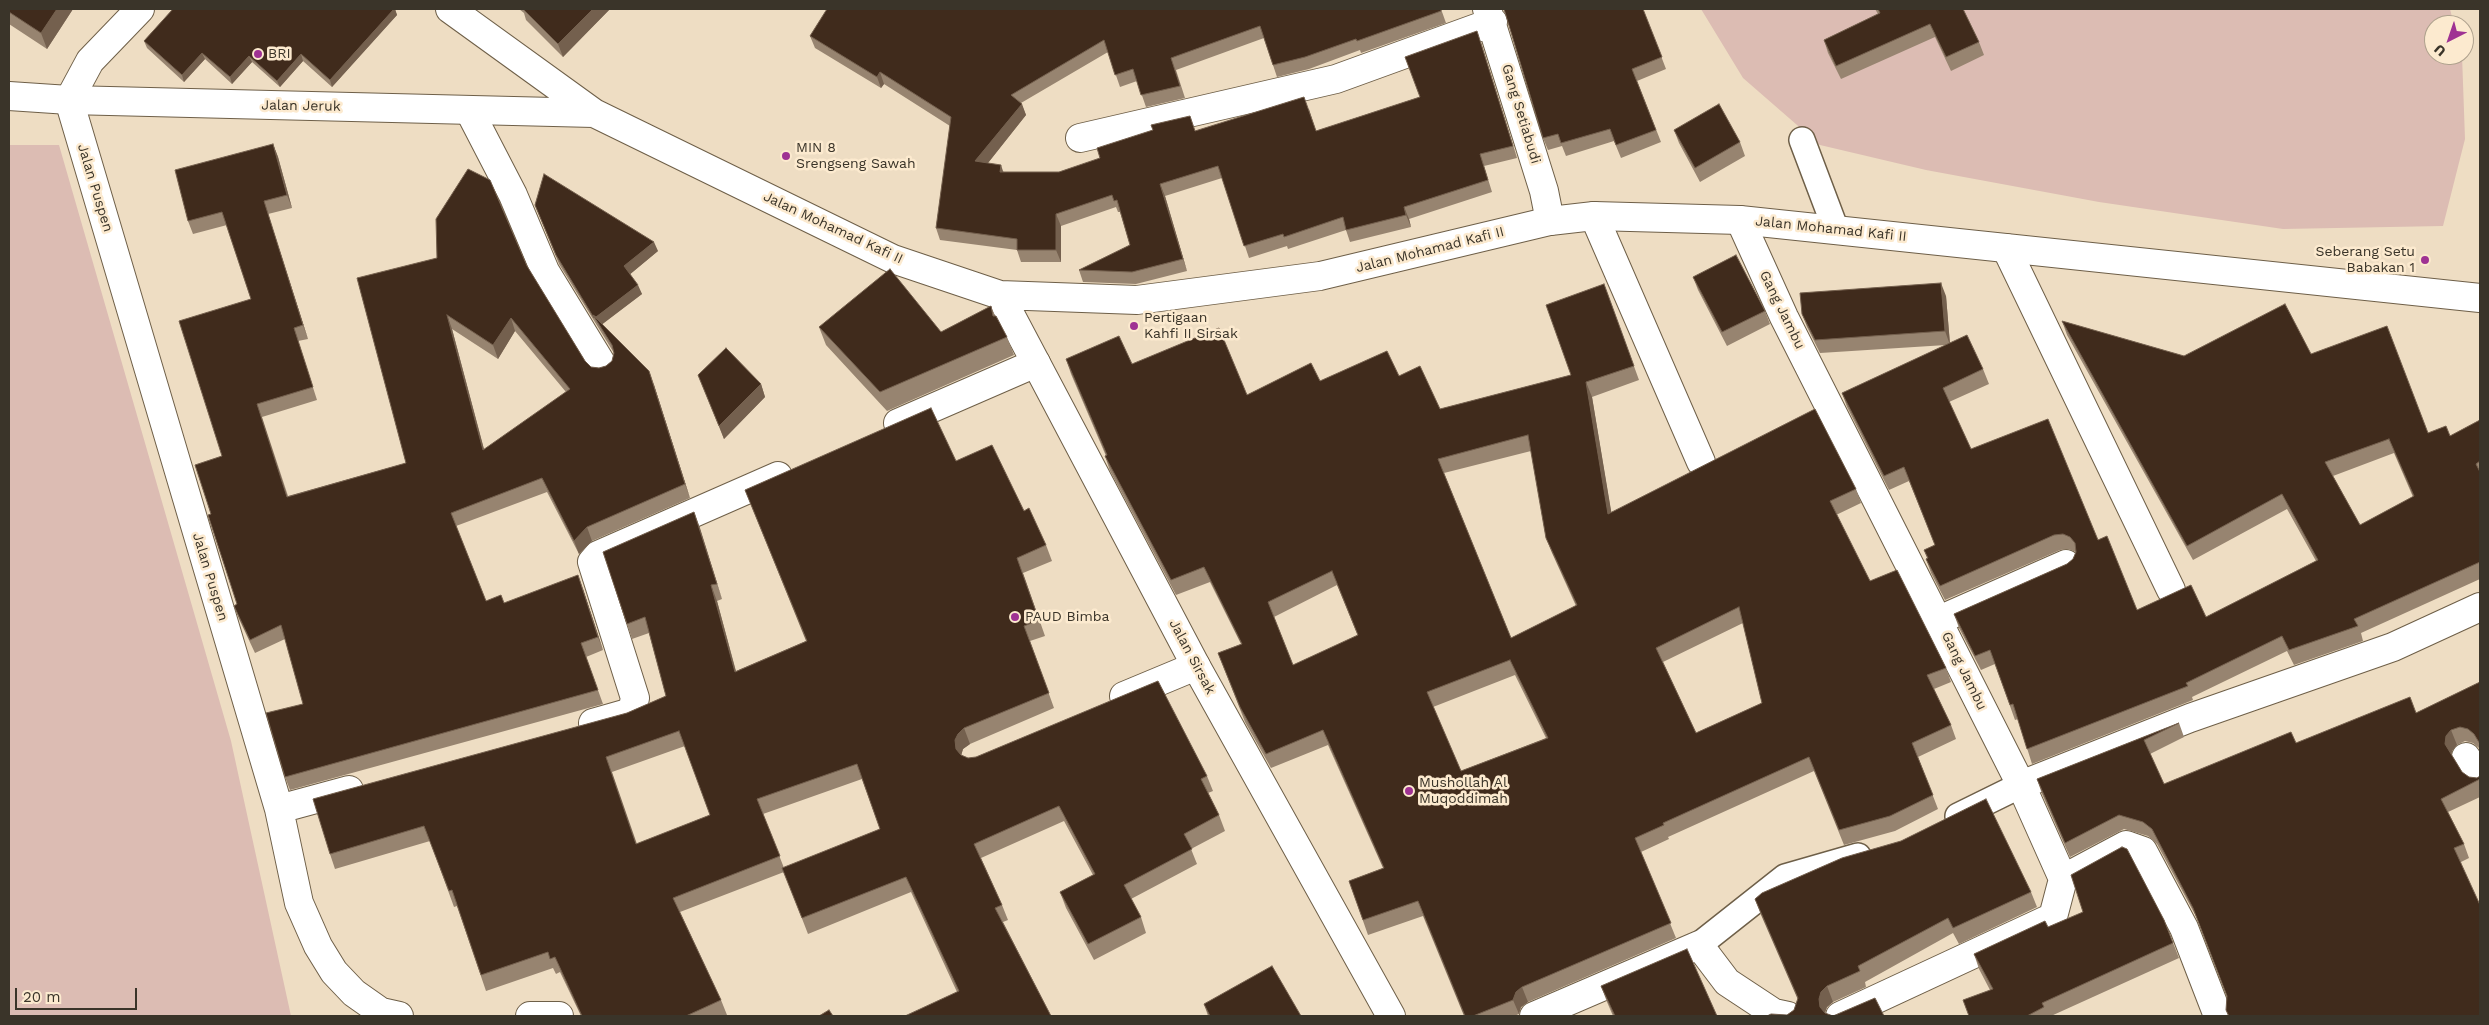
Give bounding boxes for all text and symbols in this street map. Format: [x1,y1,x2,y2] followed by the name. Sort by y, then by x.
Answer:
[2424,15,2474,65] north arrow
[2431,41,2449,60] text: U
[268,46,291,62] place label: BRI
[252,48,264,60] marker: BRI
[1498,62,1544,166] street label: Gang Setiabudi
[261,97,341,115] street label: Jalan Jeruk
[796,140,916,172] place label: MIN 8 Srengseng Sawah
[74,142,116,234] street label: Jalan Puspen
[780,150,792,162] marker: MIN 8 Srengseng Sawah
[761,188,905,268] street label: Jalan Mohamad Kafi II
[1755,213,1907,245] street label: Jalan Mohamad Kafi II
[1354,223,1506,277] street label: Jalan Mohamad Kafi II
[2315,244,2415,276] place label: Seberang Setu Babakan 1
[2419,254,2431,266] marker: Seberang Setu Babakan 1
[1756,268,1808,352] street label: Gang Jambu
[1144,310,1238,342] place label: Pertigaan Kahfi II Sirsak
[1128,320,1140,332] marker: Pertigaan Kahfi II Sirsak
[189,531,231,623] street label: Jalan Puspen
[1025,609,1109,625] place label: PAUD Bimba
[1009,611,1021,623] marker: PAUD Bimba
[1165,617,1219,697] street label: Jalan Sirsak
[1938,629,1990,713] street label: Gang Jambu
[1419,775,1508,808] place label: Mushollah Al Muqoddimah
[1403,785,1415,797] marker: Mushollah Al Muqoddimah
[18,978,140,1010] scale bar
[23,988,61,1006] text: 20 m

